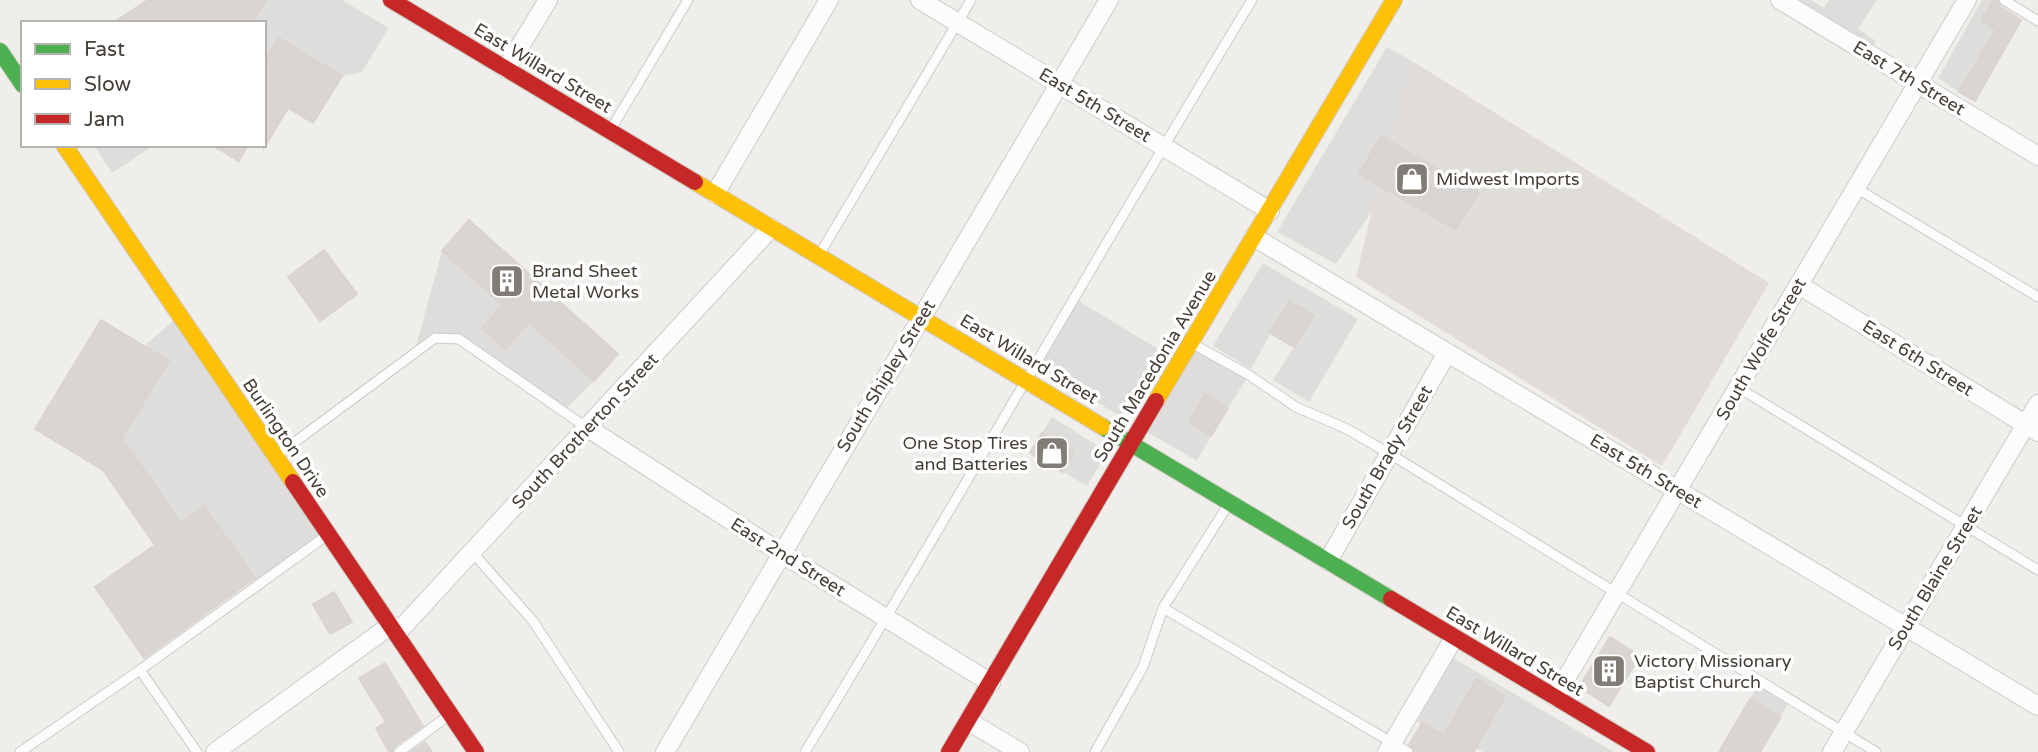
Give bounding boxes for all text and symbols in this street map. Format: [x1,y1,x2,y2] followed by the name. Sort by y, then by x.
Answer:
[470,18,616,118] street label: East Willard Street
[21,21,266,147] legend
[1849,36,1969,120] street label: East 7th Street
[84,37,125,62] text: Fast
[1035,63,1155,147] street label: East 5th Street
[84,72,132,97] text: Slow
[84,107,125,132] text: Jam
[1393,160,1431,198] shop icon: Midwest Imports
[1436,168,1580,190] place label: Midwest Imports
[532,260,639,303] place label: Brand Sheet Metal Works
[488,262,526,300] building icon: Brand Sheet Metal Works
[1089,266,1221,466] street label: South Macedonia Avenue
[1711,274,1811,424] street label: South Wolfe Street
[832,296,940,456] street label: South Shipley Street
[956,309,1102,409] street label: East Willard Street
[1858,315,1978,401] street label: East 6th Street
[507,348,663,513] street label: South Brotherton Street
[238,374,334,502] street label: Burlington Drive
[1337,381,1437,533] street label: South Brady Street
[1586,429,1706,513] street label: East 5th Street
[903,432,1028,475] place label: One Stop Tires and Batteries
[1033,434,1071,472] shop icon: One Stop Tires and Batteries
[1883,502,1987,654] street label: South Blaine Street
[726,513,850,601] street label: East 2nd Street
[1442,601,1588,701] street label: East Willard Street
[1634,650,1792,693] place label: Victory Missionary Baptist Church
[1590,652,1628,690] building icon: Victory Missionary Baptist Church

